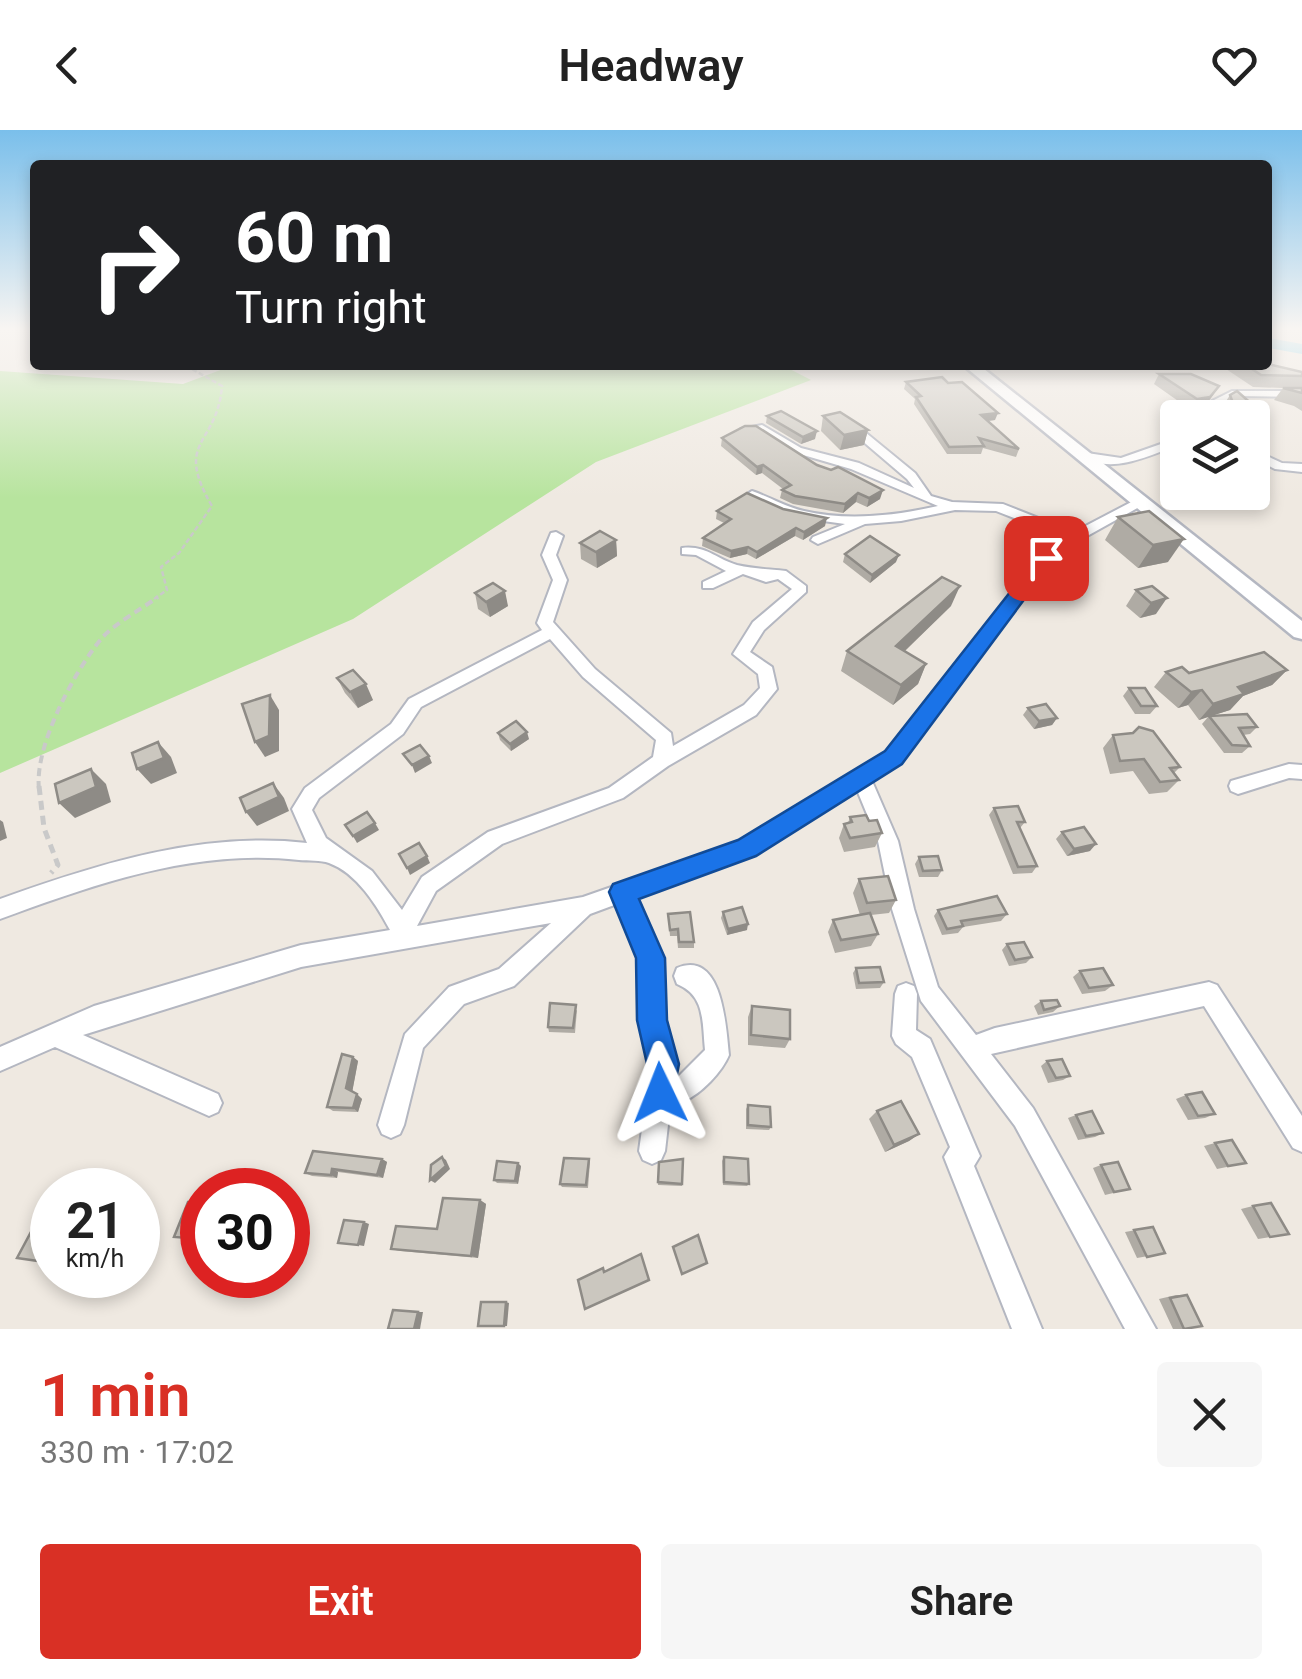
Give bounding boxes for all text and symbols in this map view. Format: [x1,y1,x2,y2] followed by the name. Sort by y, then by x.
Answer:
[40,38,95,93] icon: back
[1207,38,1262,93] icon: heart
[559,39,744,92] text: Headway
[235,197,393,279] text: 60 m
[70,200,200,330] icon: right
[235,281,427,334] text: Turn right
[1160,400,1270,510] map controls
[1160,400,1270,510] button: layers
[1004,516,1089,601] pin
[1019,531,1074,586] icon: arrive
[608,1041,712,1145] position arrow
[180,1168,310,1298] speed limit sign: 30
[66,1192,124,1250] text: 21
[66,1244,124,1273] text: km/h
[40,1360,190,1431] text: 1 min
[1157,1362,1262,1467] button: close
[40,1433,234,1471] text: 330 m · 17:02
[40,1544,641,1659] button: Exit
[661,1544,1262,1659] button: Share

